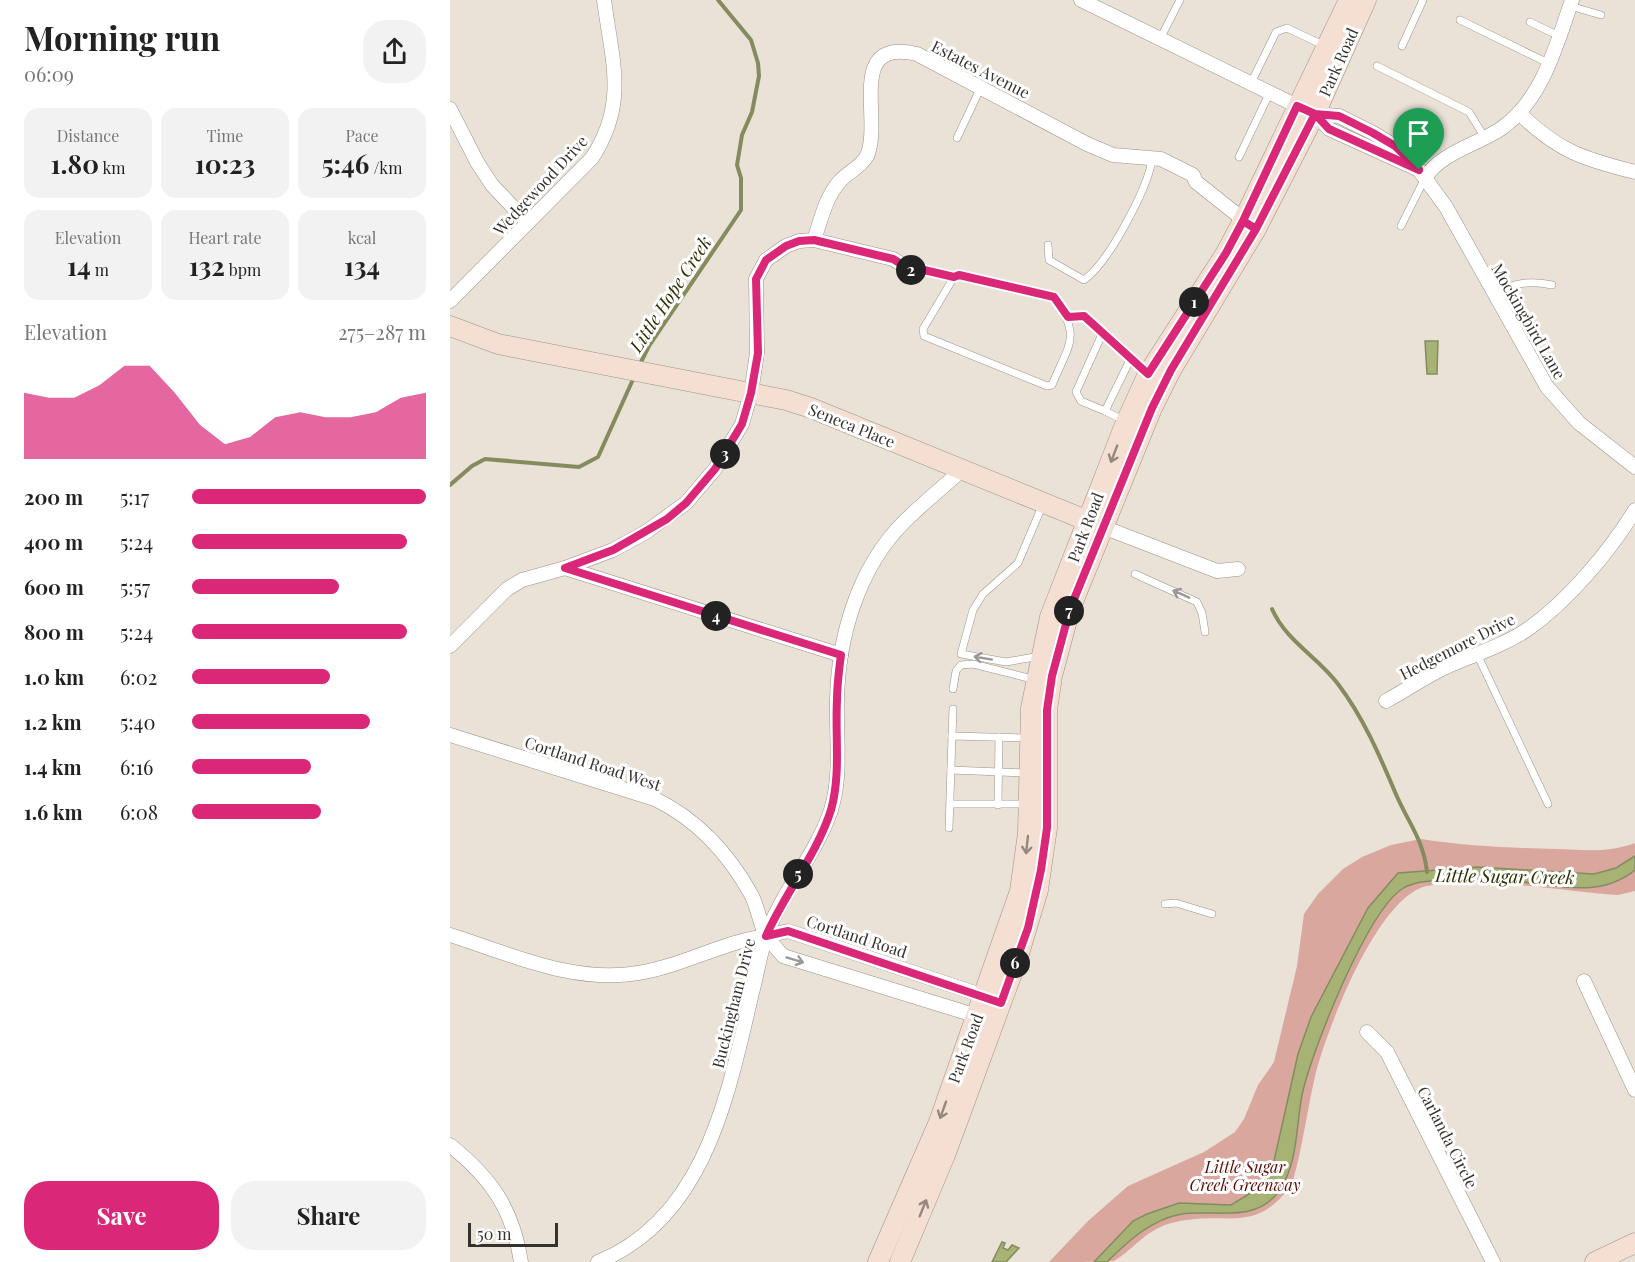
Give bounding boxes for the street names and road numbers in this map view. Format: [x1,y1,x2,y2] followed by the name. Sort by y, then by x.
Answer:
[1314,24,1362,100] street label: Park Road
[928,35,1034,103] street label: Estates Avenue
[488,131,592,240] street label: Wedgewood Drive
[1487,259,1571,383] street label: Mockingbird Lane
[806,398,898,452] street label: Seneca Place
[1062,489,1108,565] street label: Park Road
[1396,608,1518,684] street label: Hedgemore Drive
[522,731,664,795] street label: Cortland Road West
[804,910,910,962] street label: Cortland Road
[707,936,759,1070] street label: Buckingham Drive
[943,1010,987,1086] street label: Park Road
[1413,1082,1483,1192] street label: Carlanda Circle

